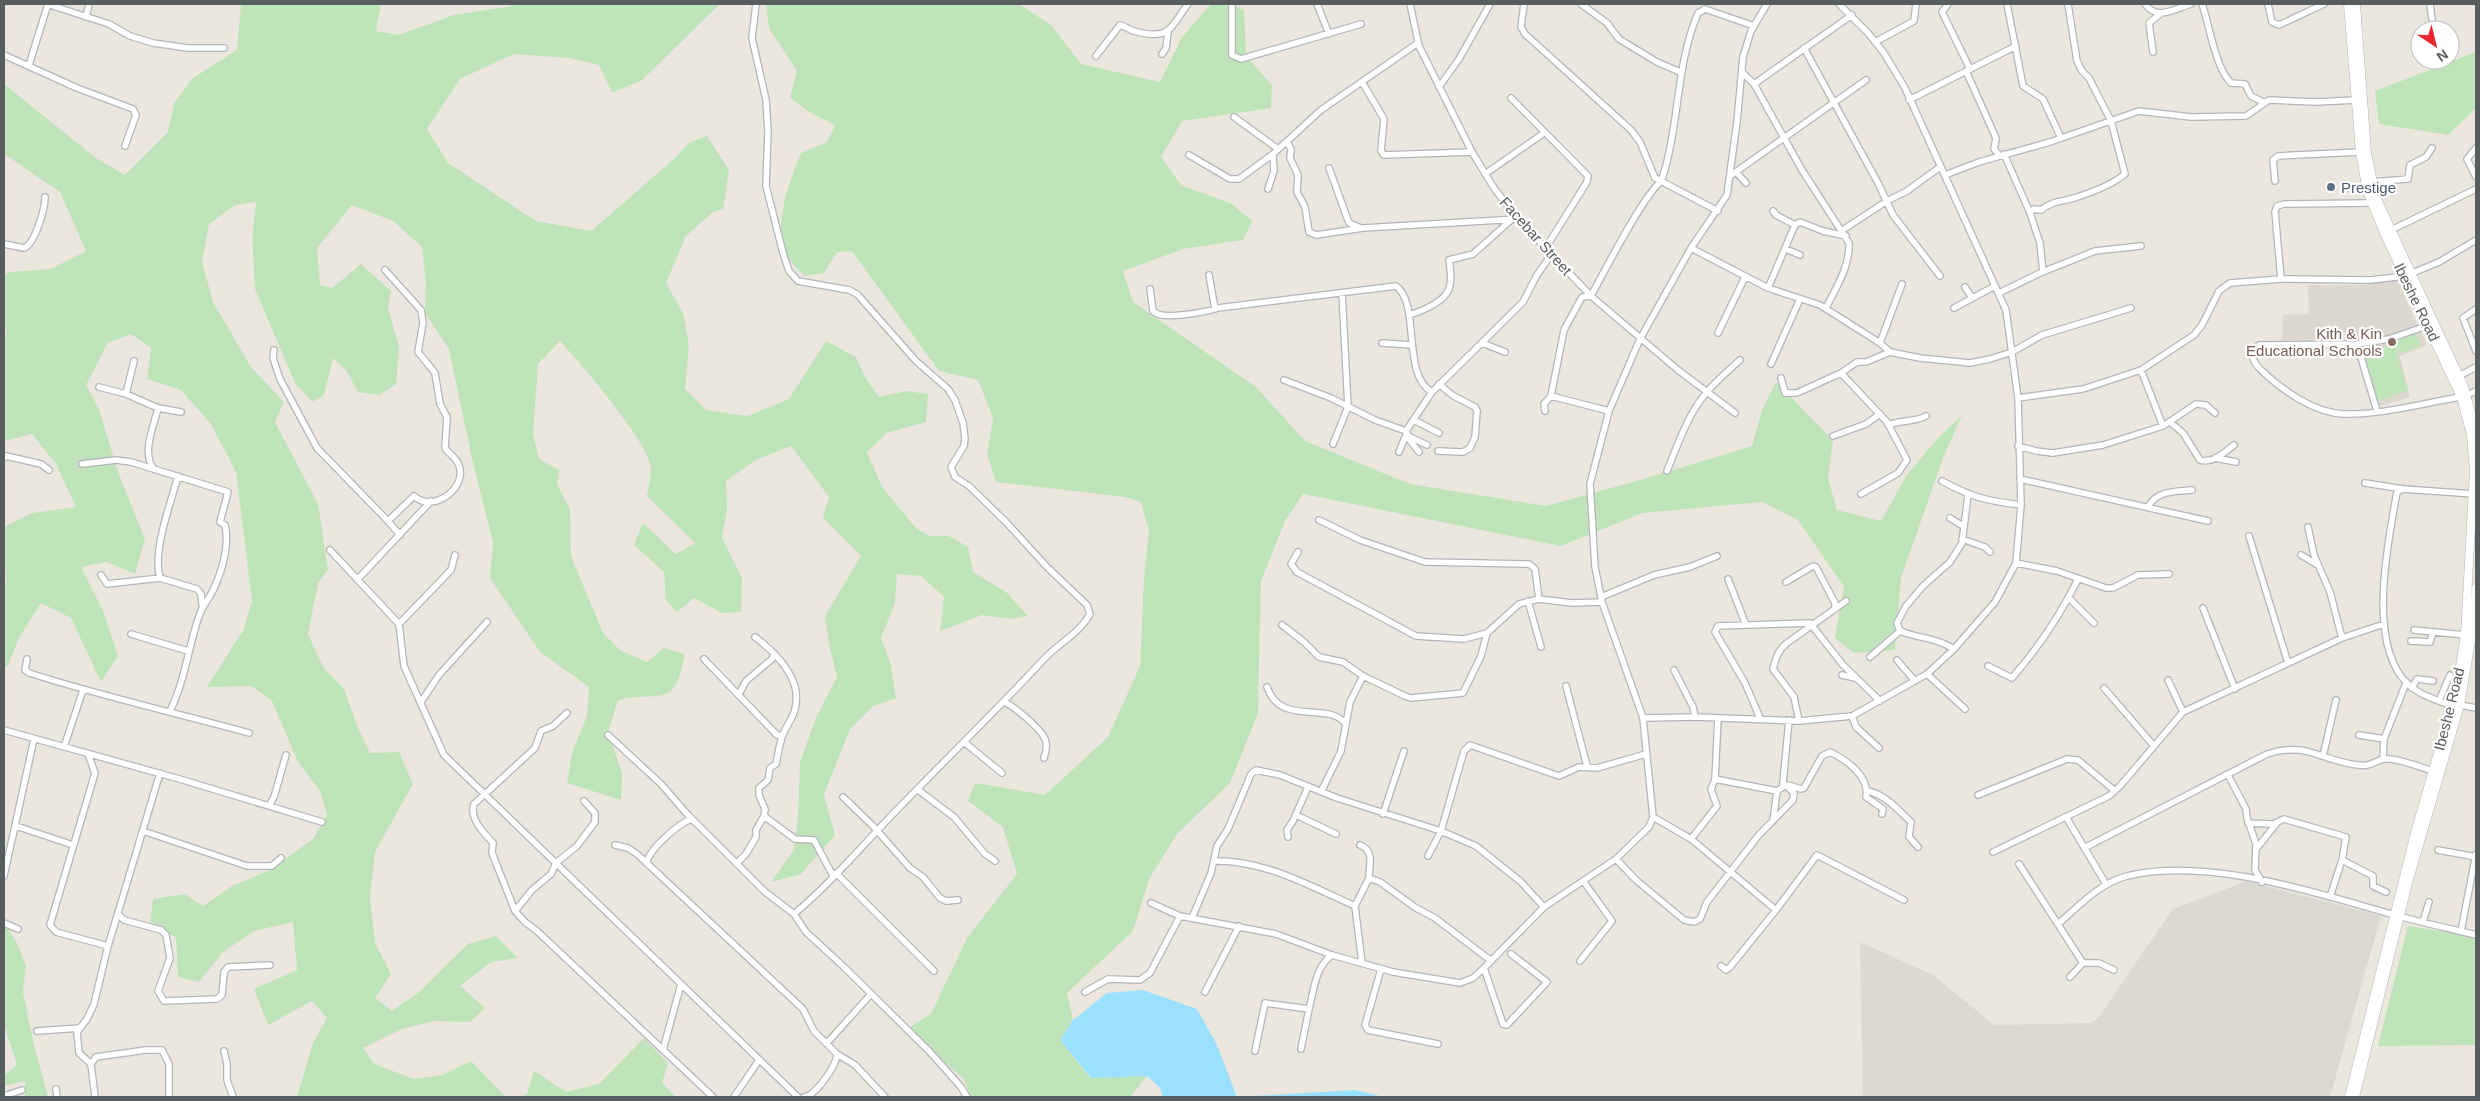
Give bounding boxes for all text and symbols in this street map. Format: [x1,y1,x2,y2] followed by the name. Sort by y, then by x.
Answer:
[2410,20,2460,70] north arrow
[2434,46,2451,65] text: N
[2341,179,2396,196] place label: Prestige
[2325,181,2337,193] marker: Prestige
[1496,193,1576,279] street label: Facebar Street
[2391,260,2443,344] street label: Ibeshe Road
[2246,325,2382,359] place label: Kith & Kin Educational Schools
[2386,336,2398,348] marker: Kith & Kin Educational Schools
[2430,666,2468,752] street label: Ibeshe Road

